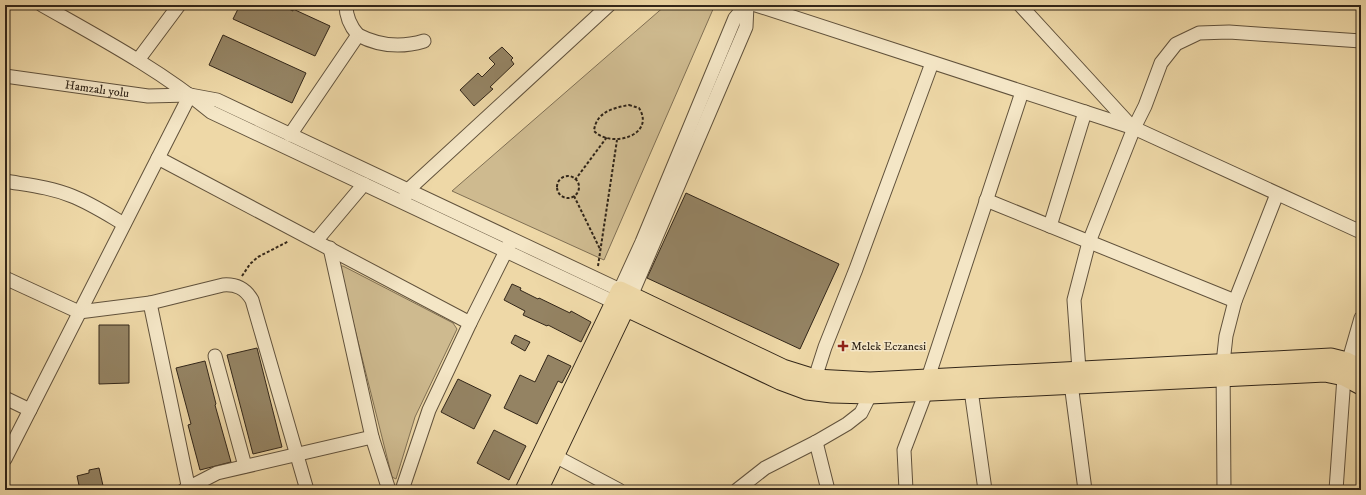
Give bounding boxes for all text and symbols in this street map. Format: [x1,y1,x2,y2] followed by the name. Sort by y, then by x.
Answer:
[64,77,130,101] street label: Hamzalı yolu
[851,339,926,354] place label: Melek Eczanesi
[838,341,848,351] marker: Melek Eczanesi

